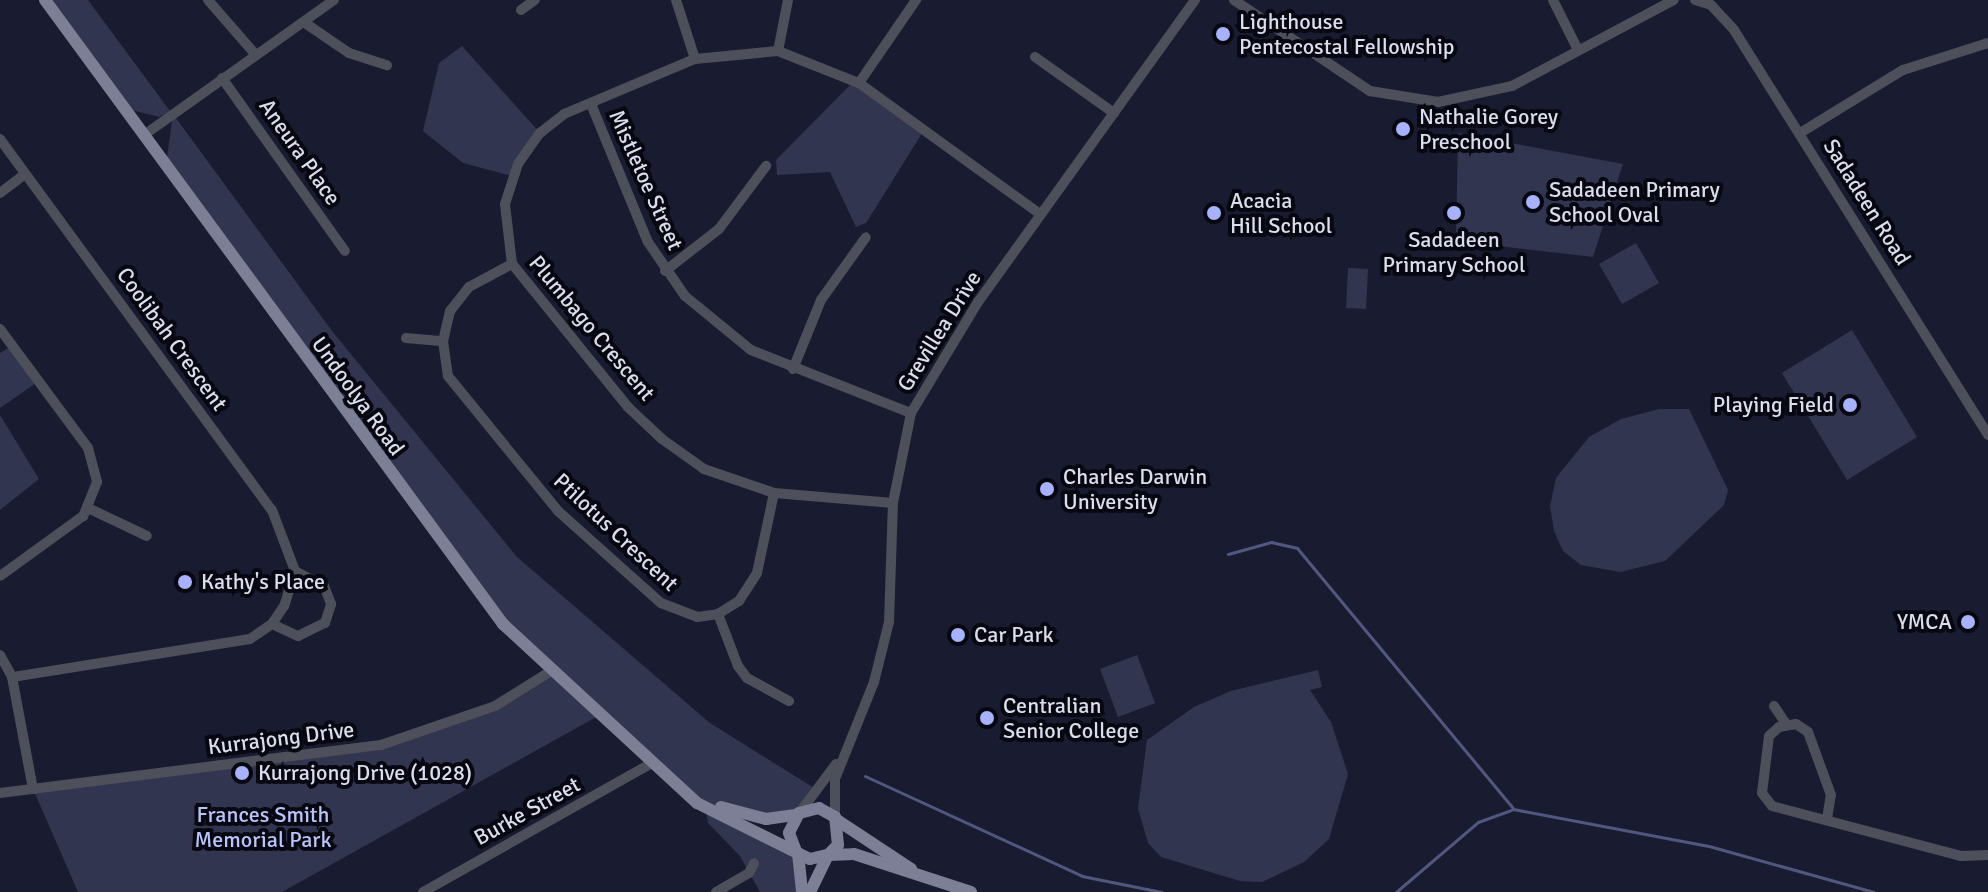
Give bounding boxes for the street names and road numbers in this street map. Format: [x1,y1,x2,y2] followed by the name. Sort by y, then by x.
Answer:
[254,94,346,210] street label: Aneura Place
[603,106,689,254] street label: Mistletoe Street
[1818,134,1916,270] street label: Sadadeen Road
[524,250,660,406] street label: Plumbago Crescent
[111,262,233,416] street label: Coolibah Crescent
[892,266,986,396] street label: Grevillea Drive
[306,331,410,461] street label: Undoolya Road
[548,468,684,596] street label: Ptilotus Crescent
[206,716,356,760] street label: Kurrajong Drive
[469,771,585,851] street label: Burke Street

